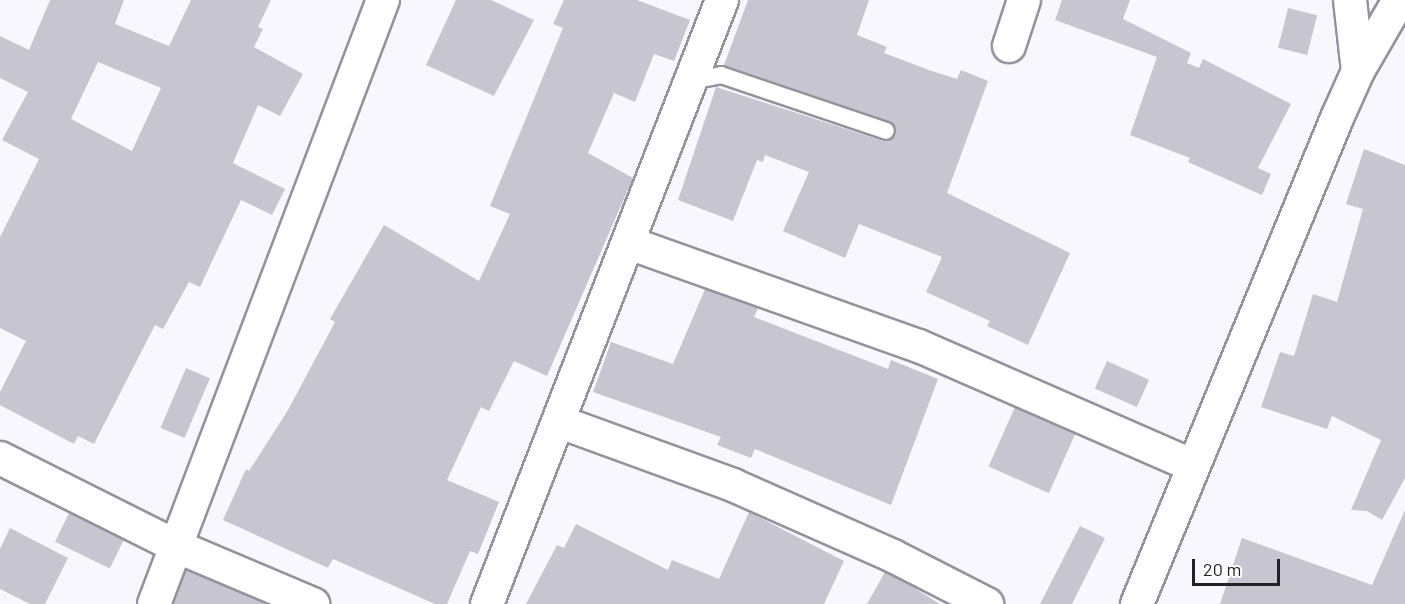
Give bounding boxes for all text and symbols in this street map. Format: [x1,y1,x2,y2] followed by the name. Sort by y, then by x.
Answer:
[1195,547,1284,585] scale bar
[1203,558,1241,580] text: 20 m

